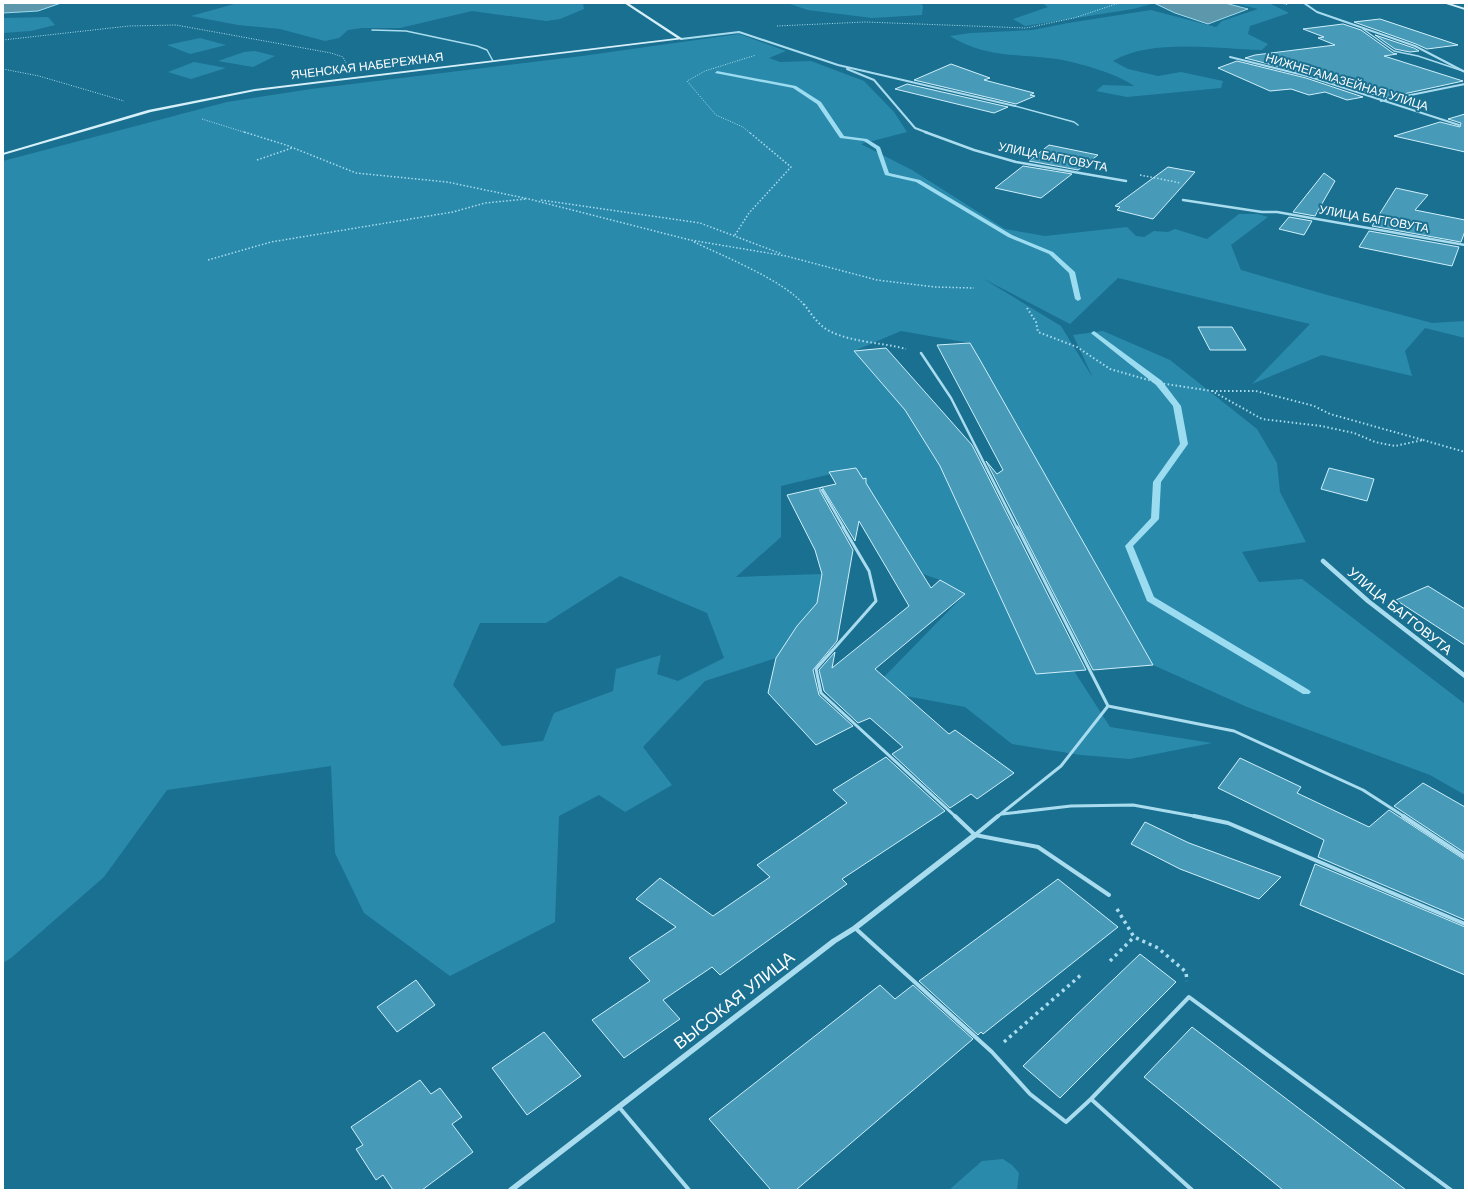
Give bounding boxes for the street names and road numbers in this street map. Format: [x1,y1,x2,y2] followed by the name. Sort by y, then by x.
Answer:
[290,49,444,83] street label: ЯЧЕНСКАЯ НАБЕРЕЖНАЯ
[1264,50,1430,114] street label: НИЖНЕГАМАЗЕЙНАЯ УЛИЦА
[997,139,1109,175] street label: УЛИЦА БАГГОВУТА
[1318,201,1430,237] street label: УЛИЦА БАГГОВУТА
[1344,563,1457,659] street label: УЛИЦА БАГГОВУТА
[669,946,799,1054] street label: ВЫСОКАЯ УЛИЦА

